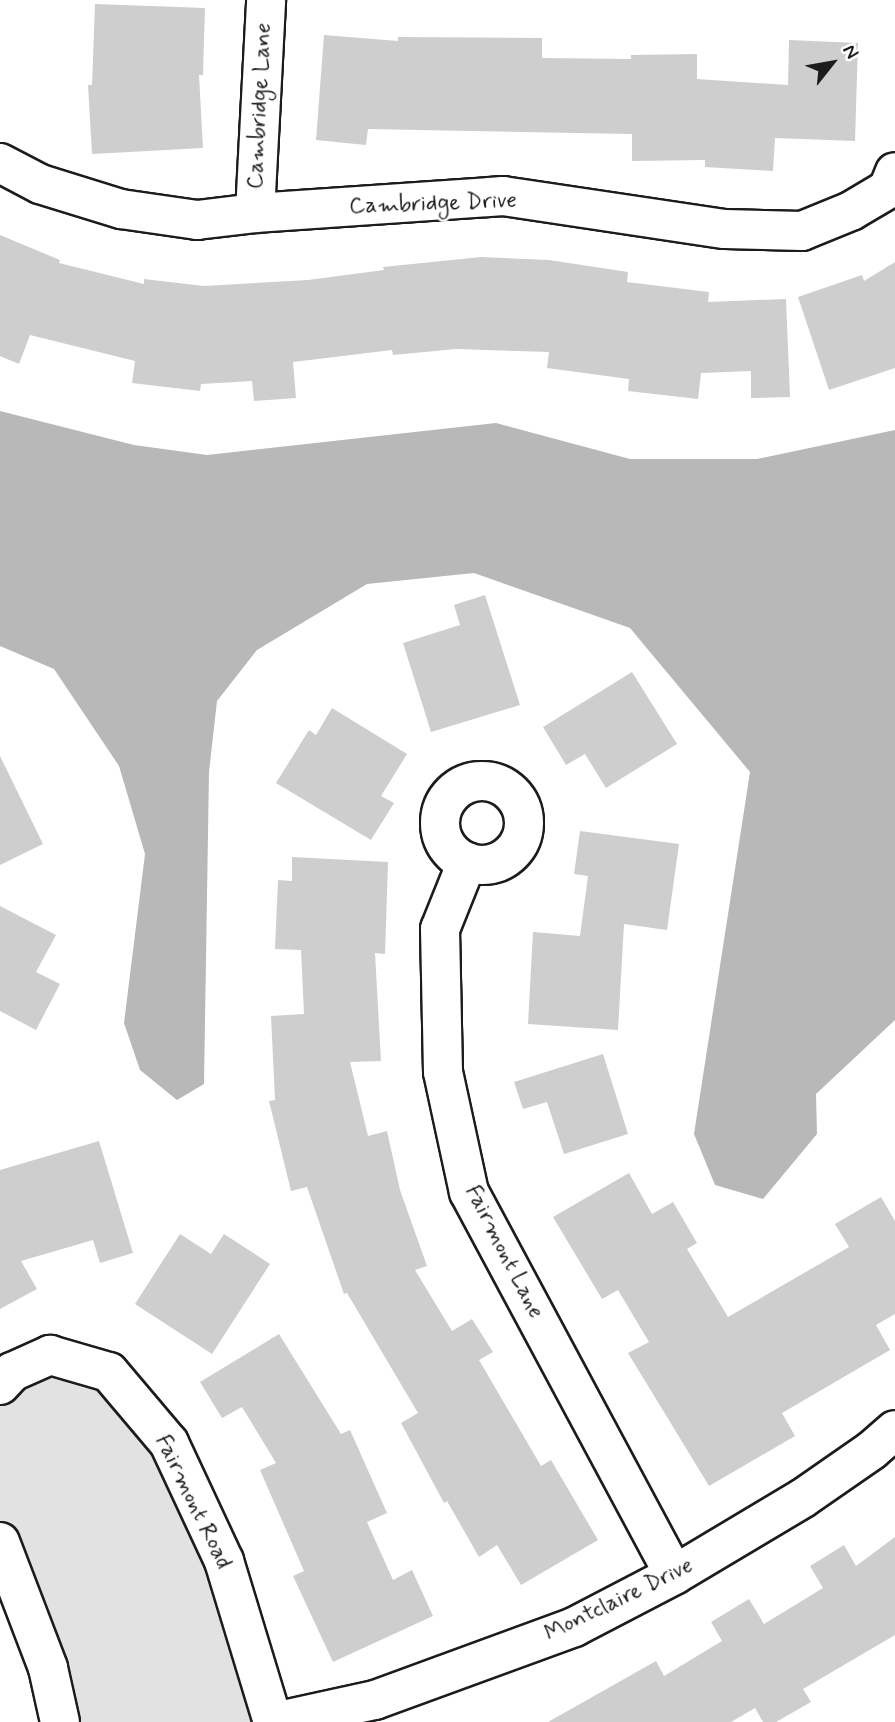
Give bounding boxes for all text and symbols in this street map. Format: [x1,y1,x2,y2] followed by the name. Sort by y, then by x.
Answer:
[242,22,278,190] street label: Cambridge Lane
[797,28,867,98] north arrow
[836,40,864,64] text: N
[349,187,517,221] street label: Cambridge Drive
[458,1180,550,1324] street label: Fairmont Lane
[149,1431,237,1573] street label: Fairmont Road
[540,1552,698,1648] street label: Montclaire Drive

